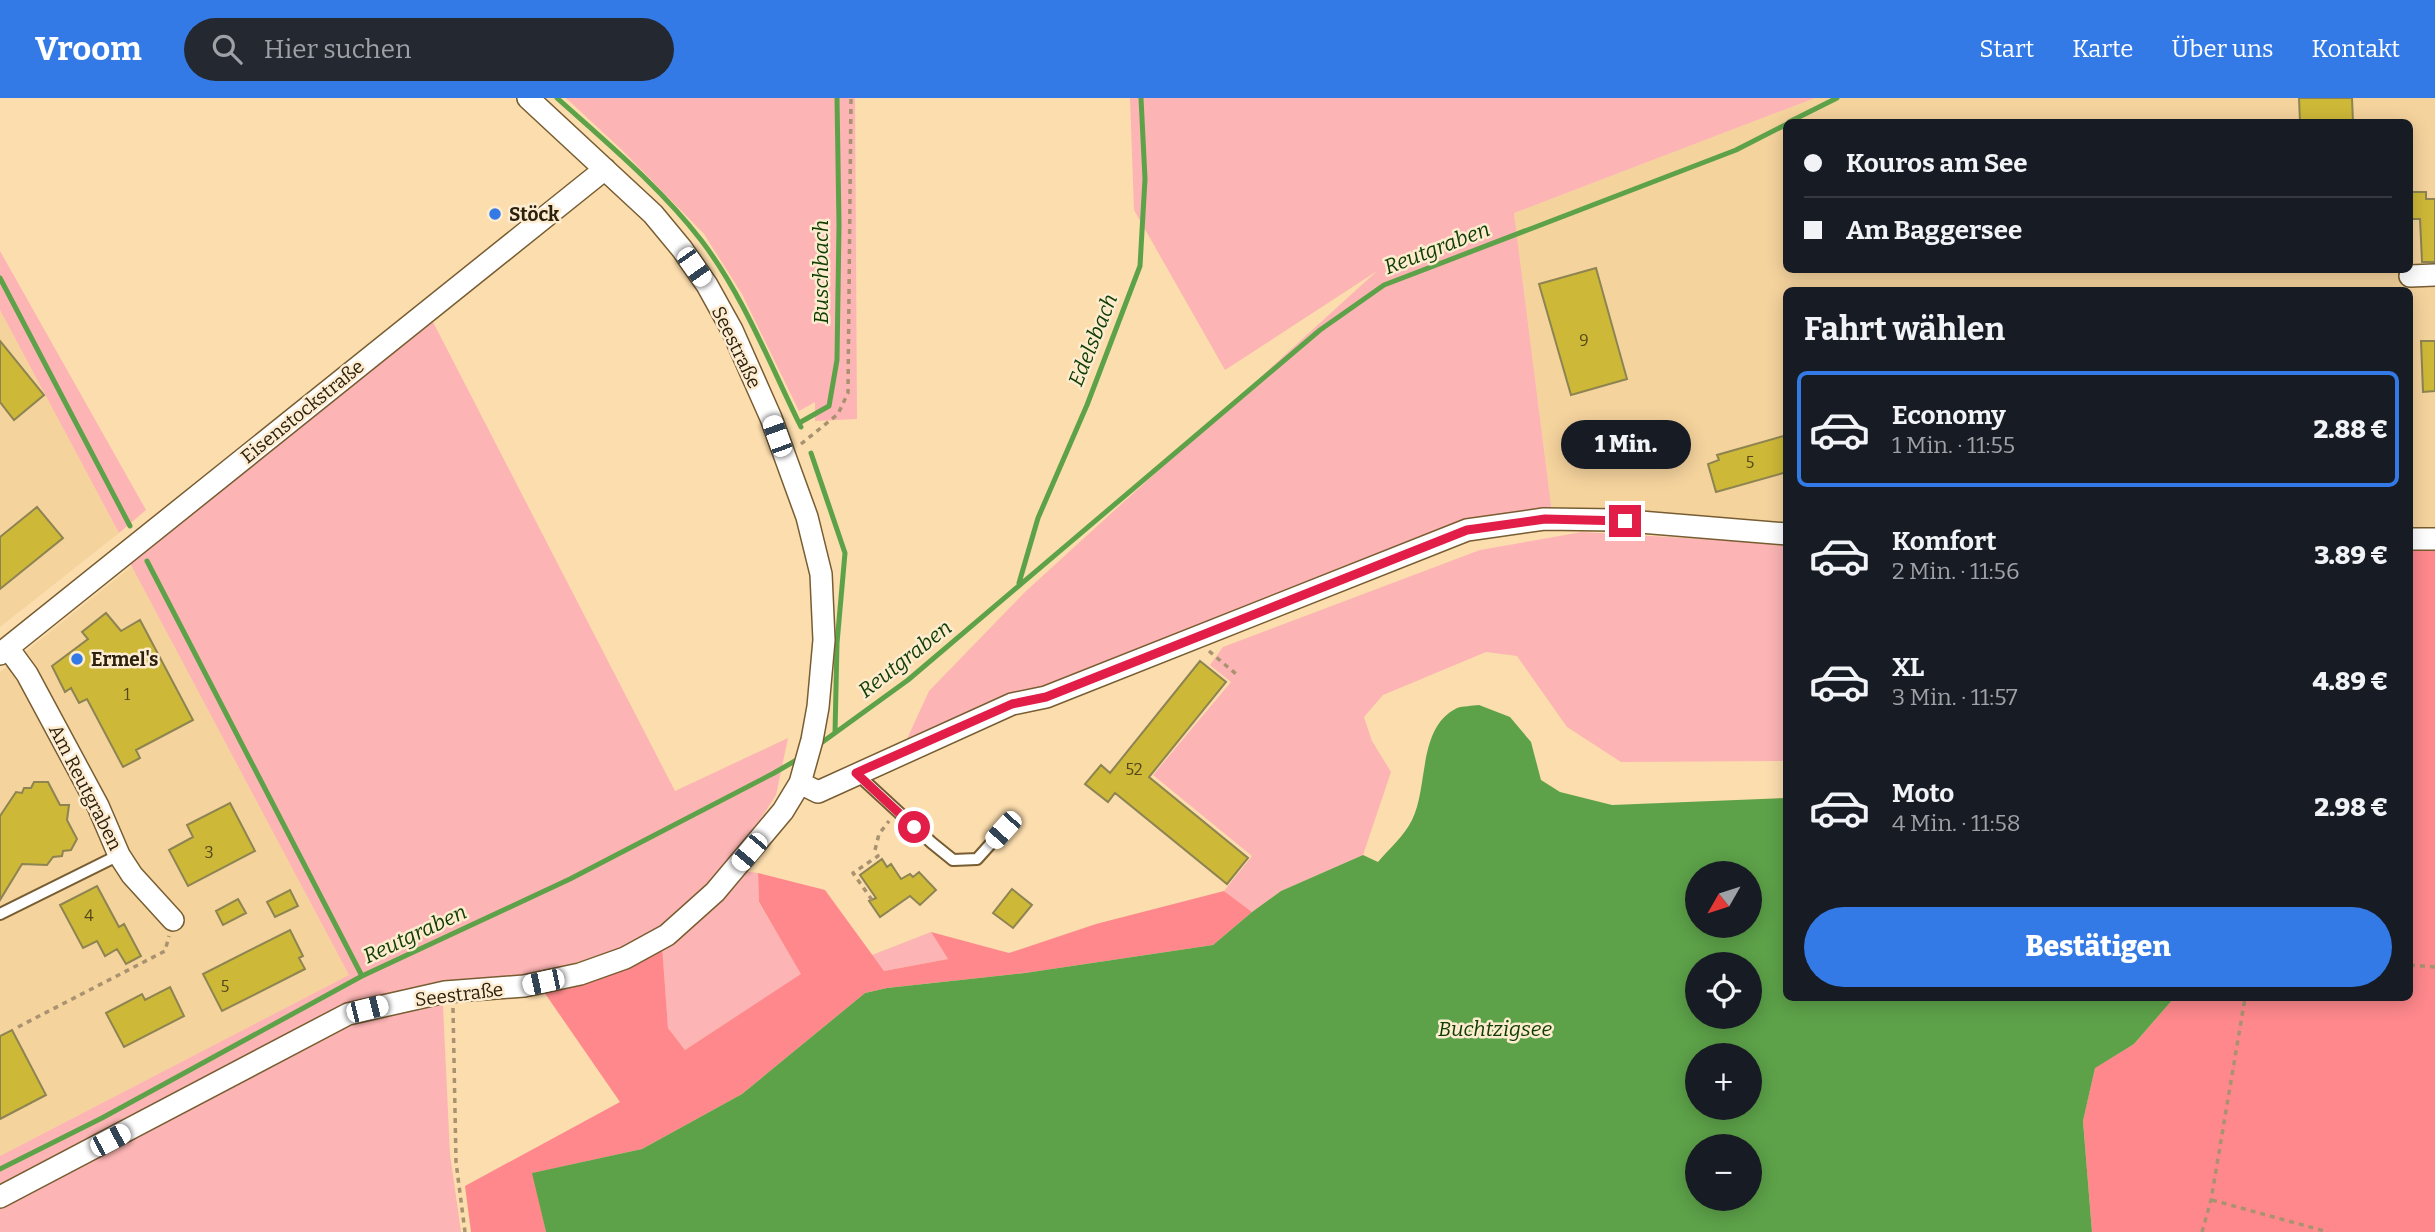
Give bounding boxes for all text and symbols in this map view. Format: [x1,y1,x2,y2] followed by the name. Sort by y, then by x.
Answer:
[184,18,674,81] search box
[35,29,142,69] text: Vroom
[208,30,246,68] icon: search
[264,34,411,65] text: Hier suchen
[1979,35,2034,63] text: Start
[2072,35,2134,63] text: Karte
[2172,35,2274,63] text: Über uns
[2312,35,2400,63] text: Kontakt
[1846,148,2028,179] text: Kouros am See
[509,203,560,226] place label: Stöck
[487,206,503,222] marker: Stöck
[1846,215,2022,246] text: Am Baggersee
[1380,216,1494,280] water label: Reutgraben
[808,220,834,324] water label: Buschbach
[674,244,715,290] car
[1063,290,1123,390] water label: Edelsbach
[707,302,766,392] street label: Seestraße
[1804,310,2005,348] text: Fahrt wählen
[1579,331,1589,350] house number: 9
[236,355,369,468] street label: Eisenstockstraße
[1808,398,1871,461] icon: car
[1892,400,2006,431] text: Economy
[760,413,795,459] car
[2313,414,2388,445] text: 2.88 €
[1560,420,1690,468] callout: 1 Min.
[1595,430,1657,458] text: 1 Min.
[1892,431,2015,459] text: 1 Min. · 11:55
[1746,453,1754,472] house number: 5
[1609,505,1641,537] route end
[1808,524,1871,587] icon: car
[1892,526,1997,557] text: Komfort
[2314,540,2388,571] text: 3.89 €
[1892,557,2019,585] text: 2 Min. · 11:56
[853,615,957,703] water label: Reutgraben
[91,648,158,671] place label: Ermel's
[1808,650,1871,713] icon: car
[69,651,85,667] marker: Ermel's
[1892,652,1924,683] text: XL
[2312,666,2388,697] text: 4.89 €
[1892,683,2018,711] text: 3 Min. · 11:57
[124,685,131,704] house number: 1
[44,721,127,854] street label: Am Reutgraben
[1126,760,1142,779] house number: 52
[1808,776,1871,839] icon: car
[1892,778,1954,809] text: Moto
[2314,792,2388,823] text: 2.98 €
[982,807,1025,853] car
[1892,809,2021,837] text: 4 Min. · 11:58
[898,811,930,843] route start
[728,829,771,875] car
[204,843,214,862] house number: 3
[1685,861,1762,938] north arrow
[1685,861,1762,1211] map controls
[359,899,471,969] water label: Reutgraben
[84,906,94,925] house number: 4
[1804,907,2392,987] button: Bestätigen
[1685,952,1762,1029] button: locate
[521,967,566,997] car
[221,977,229,996] house number: 5
[414,978,504,1011] street label: Seestraße
[345,994,390,1024] car
[1438,1016,1552,1042] water label: Buchtzigsee
[1685,1043,1762,1120] button: +
[87,1121,134,1159] car
[1685,1134,1762,1211] button: −

